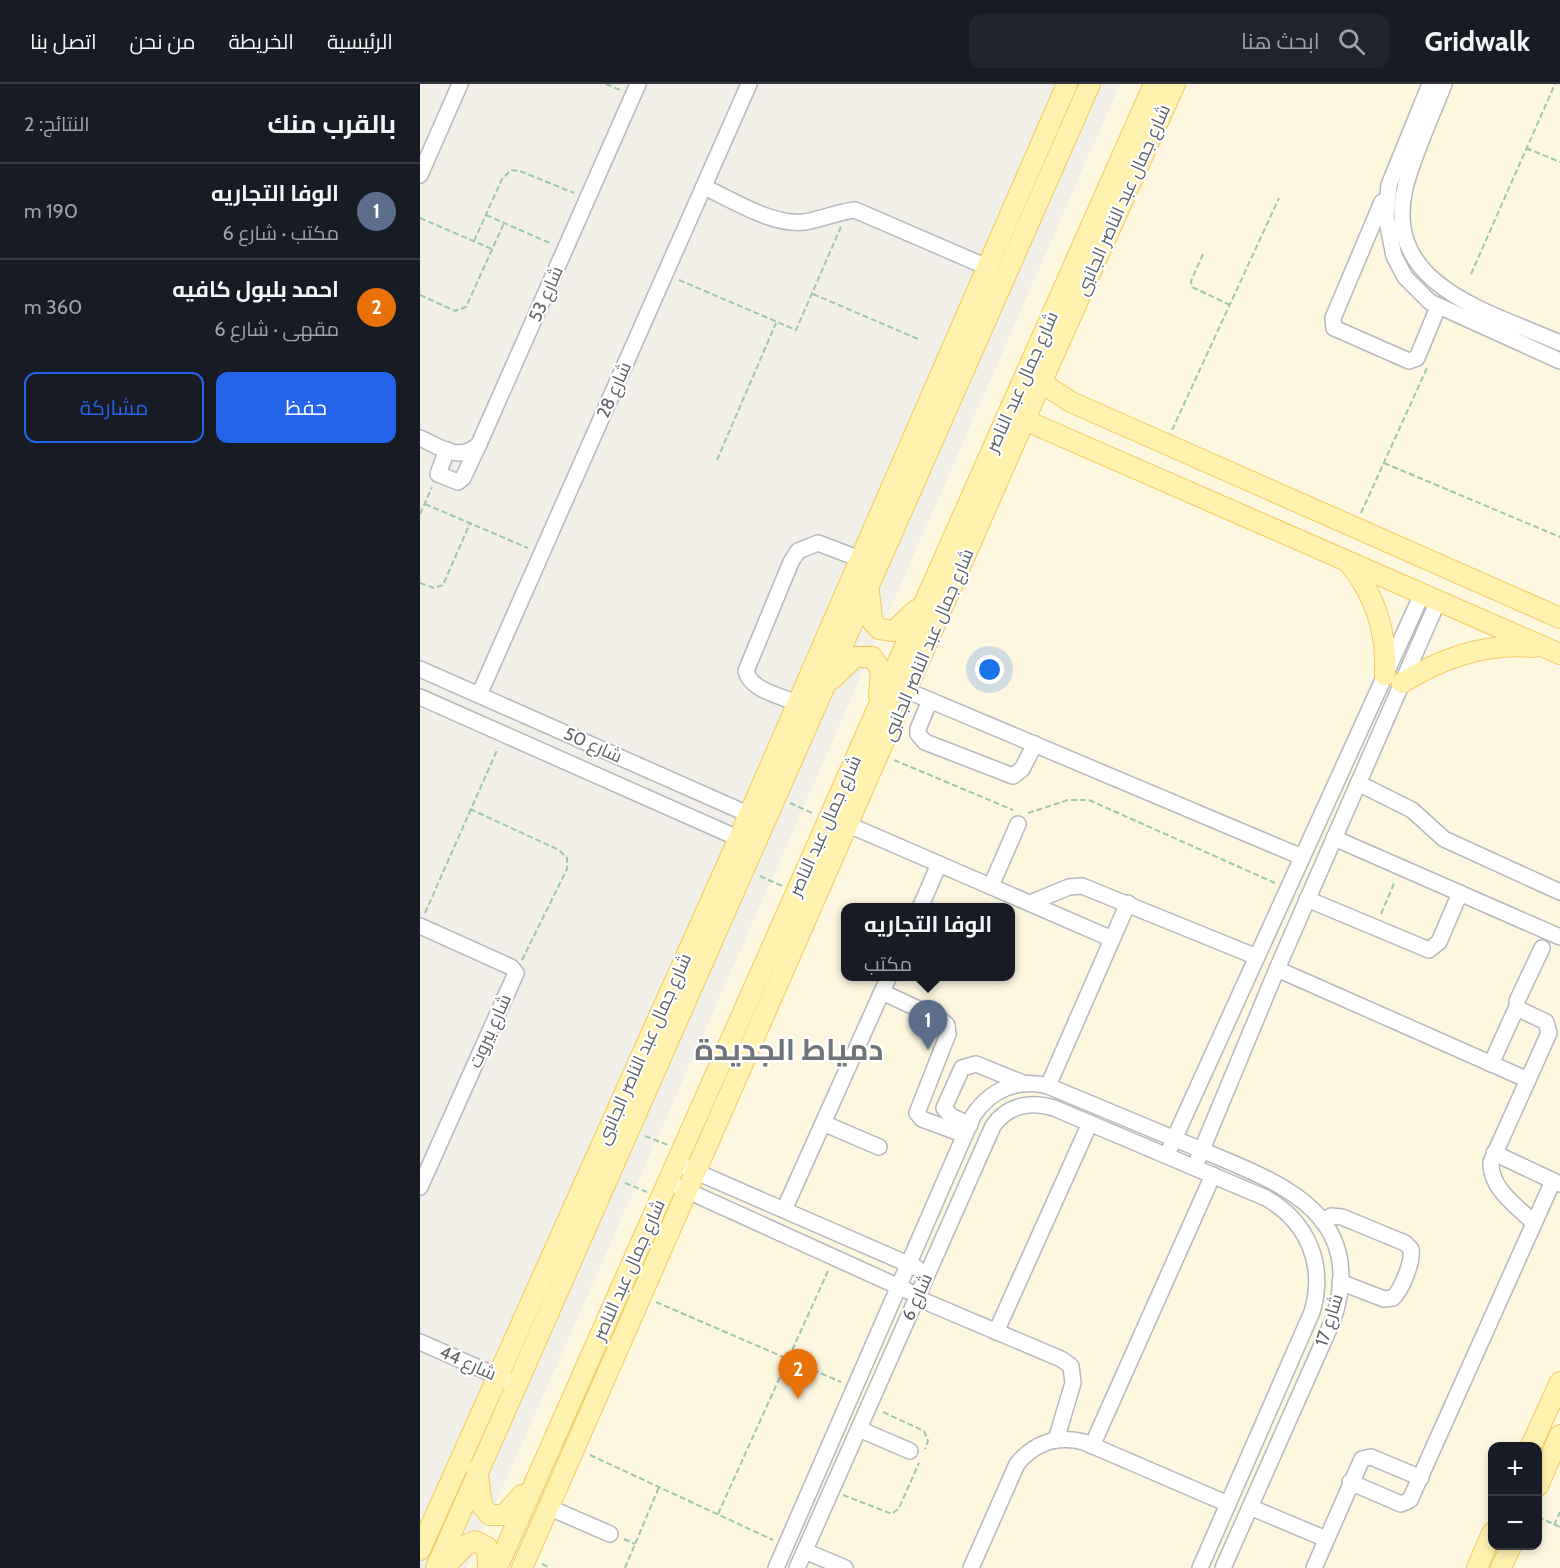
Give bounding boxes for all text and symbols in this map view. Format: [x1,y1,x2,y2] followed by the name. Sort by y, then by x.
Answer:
[969,14,1389,68] search box
[1425,24,1530,58] text: Gridwalk
[1335,25,1368,58] icon: search
[1241,28,1320,55] text: ابحث هنا
[30,29,97,54] text: اتصل بنا
[130,29,195,54] text: من نحن
[228,29,294,54] text: الخريطة
[327,29,393,54] text: الرئيسية
[1071,101,1176,299] street label: شارع جمال عبد الناصر الجانبى
[268,108,396,140] text: بالقرب منك
[24,112,90,136] text: النتائج: 2
[211,180,339,207] text: الوفا التجاريه
[24,199,78,223] text: 190 m
[373,199,380,223] text: 1
[222,221,339,245] text: مكتب · شارع 6
[524,263,569,326] street label: شارع 53
[172,276,339,303] text: احمد بلبول كافيه
[24,295,82,319] text: 360 m
[371,295,382,319] text: 2
[981,308,1064,457] street label: شارع جمال عبد الناصر
[214,317,339,341] text: مقهى · شارع 6
[592,358,637,422] street label: شارع 28
[24,372,204,443] button: مشاركة
[216,372,396,443] button: حفظ
[877,546,979,745] street label: شارع جمال عبد الناصر الجانبى
[975,655,1004,684] your location
[560,722,625,768] street label: شارع 50
[784,752,867,901] street label: شارع جمال عبد الناصر
[841,903,1015,981] popup
[864,911,992,938] text: الوفا التجاريه
[592,950,697,1148] street label: شارع جمال عبد الناصر الجانبى
[864,952,912,976] text: مكتب
[464,991,517,1072] street label: شارع بيروت
[908,1000,948,1050] pin: 1
[695,1031,883,1068] district label: دمياط الجديدة
[588,1196,671,1345] street label: شارع جمال عبد الناصر
[897,1270,938,1324] street label: شارع 6
[1310,1291,1349,1349] street label: شارع 17
[436,1341,500,1386] street label: شارع 44
[778,1350,818,1399] pin: 2
[1488,1442,1542,1550] map controls
[1488,1442,1542,1496] button: +
[1488,1496,1542,1550] button: −

